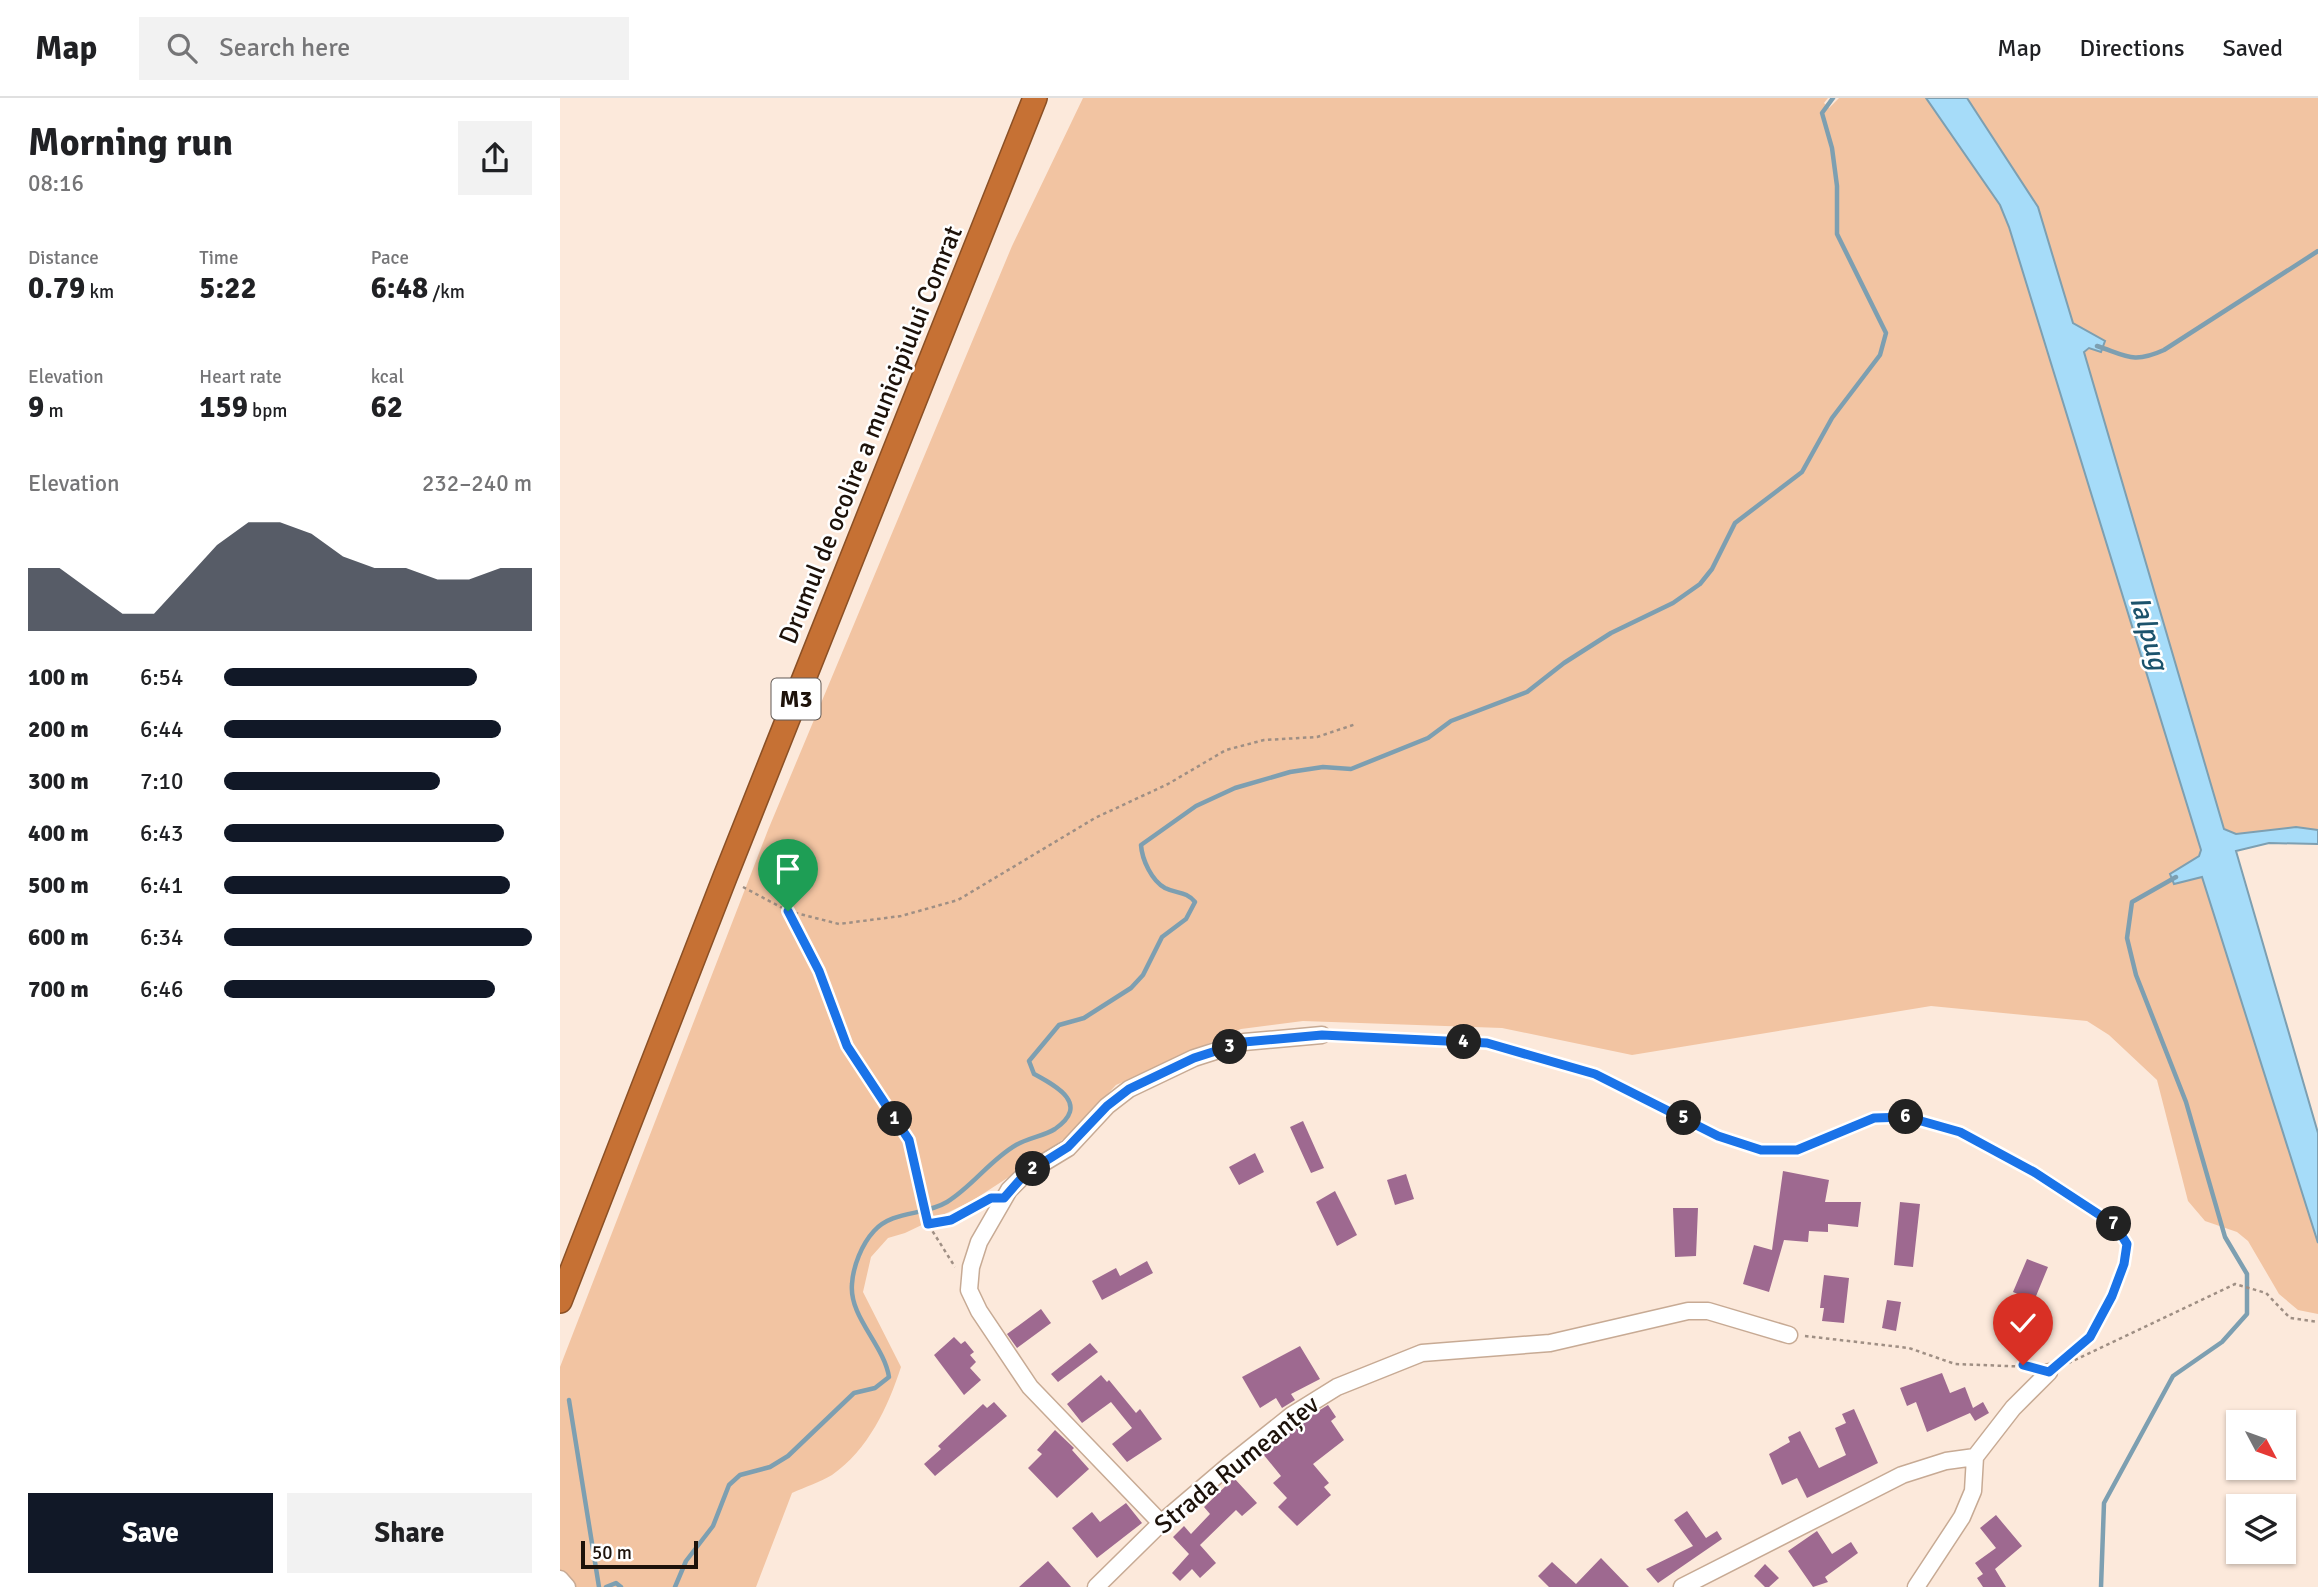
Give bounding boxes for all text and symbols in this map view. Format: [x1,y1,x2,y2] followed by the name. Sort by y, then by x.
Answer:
[139,17,629,80] search box
[35,28,97,69] text: Map
[163,29,201,67] icon: search
[219,32,350,64] text: Search here
[1997,33,2042,63] text: Map
[2080,33,2185,63] text: Directions
[2223,33,2283,63] text: Saved
[28,119,233,166] text: Morning run
[458,121,532,195] button: share
[28,169,84,198] text: 08:16
[772,221,970,649] street label: Drumul de ocolire a municipiului Comrat
[28,246,99,270] text: Distance
[199,246,238,270] text: Time
[371,246,409,270] text: Pace
[28,270,85,307] text: 0.79
[199,270,257,307] text: 5:22
[371,270,428,307] text: 6:48
[85,280,114,304] text: km
[428,280,465,304] text: /km
[28,365,104,389] text: Elevation
[199,365,282,389] text: Heart rate
[371,365,404,389] text: kcal
[28,389,44,426] text: 9
[199,389,248,426] text: 159
[371,389,403,426] text: 62
[44,399,64,423] text: m
[248,399,287,423] text: bpm
[28,469,120,498] text: Elevation
[422,469,532,498] text: 232–240 m
[2122,592,2176,676] water label: Ialpug
[28,663,89,692] text: 100 m
[140,663,183,692] text: 6:54
[772,678,820,720] road number: M3
[28,715,89,744] text: 200 m
[140,715,183,744] text: 6:44
[28,767,89,796] text: 300 m
[140,767,183,796] text: 7:10
[28,819,89,848] text: 400 m
[140,819,183,848] text: 6:43
[758,839,818,911] pin
[769,850,807,888] icon: arrive
[28,871,89,900] text: 500 m
[140,871,183,900] text: 6:41
[28,923,89,952] text: 600 m
[140,923,183,952] text: 6:34
[28,975,89,1004] text: 700 m
[140,975,183,1004] text: 6:46
[1446,1024,1482,1060] pin: 4
[1458,1029,1469,1053] text: 4
[1212,1030,1248,1065] pin: 3
[1224,1034,1235,1058] text: 3
[1666,1100,1702,1136] pin: 5
[1888,1100,1924,1134] pin: 6
[878,1102,912,1136] pin: 1
[1900,1104,1911,1128] text: 6
[1678,1105,1689,1129] text: 5
[889,1106,900,1130] text: 1
[1016,1152,1050,1186] pin: 2
[1027,1156,1038,1180] text: 2
[2096,1206,2132,1242] pin: 7
[2108,1211,2119,1235] text: 7
[1993,1293,2053,1365] pin
[2004,1304,2042,1342] icon: check
[1148,1389,1326,1541] street label: Strada Rumeanțev
[2226,1410,2296,1480] north arrow
[2226,1410,2296,1564] map controls
[28,1493,273,1573] button: Save
[287,1493,532,1573] button: Share
[2226,1494,2296,1564] button: layers
[581,1538,698,1570] scale bar
[592,1541,632,1565] text: 50 m

